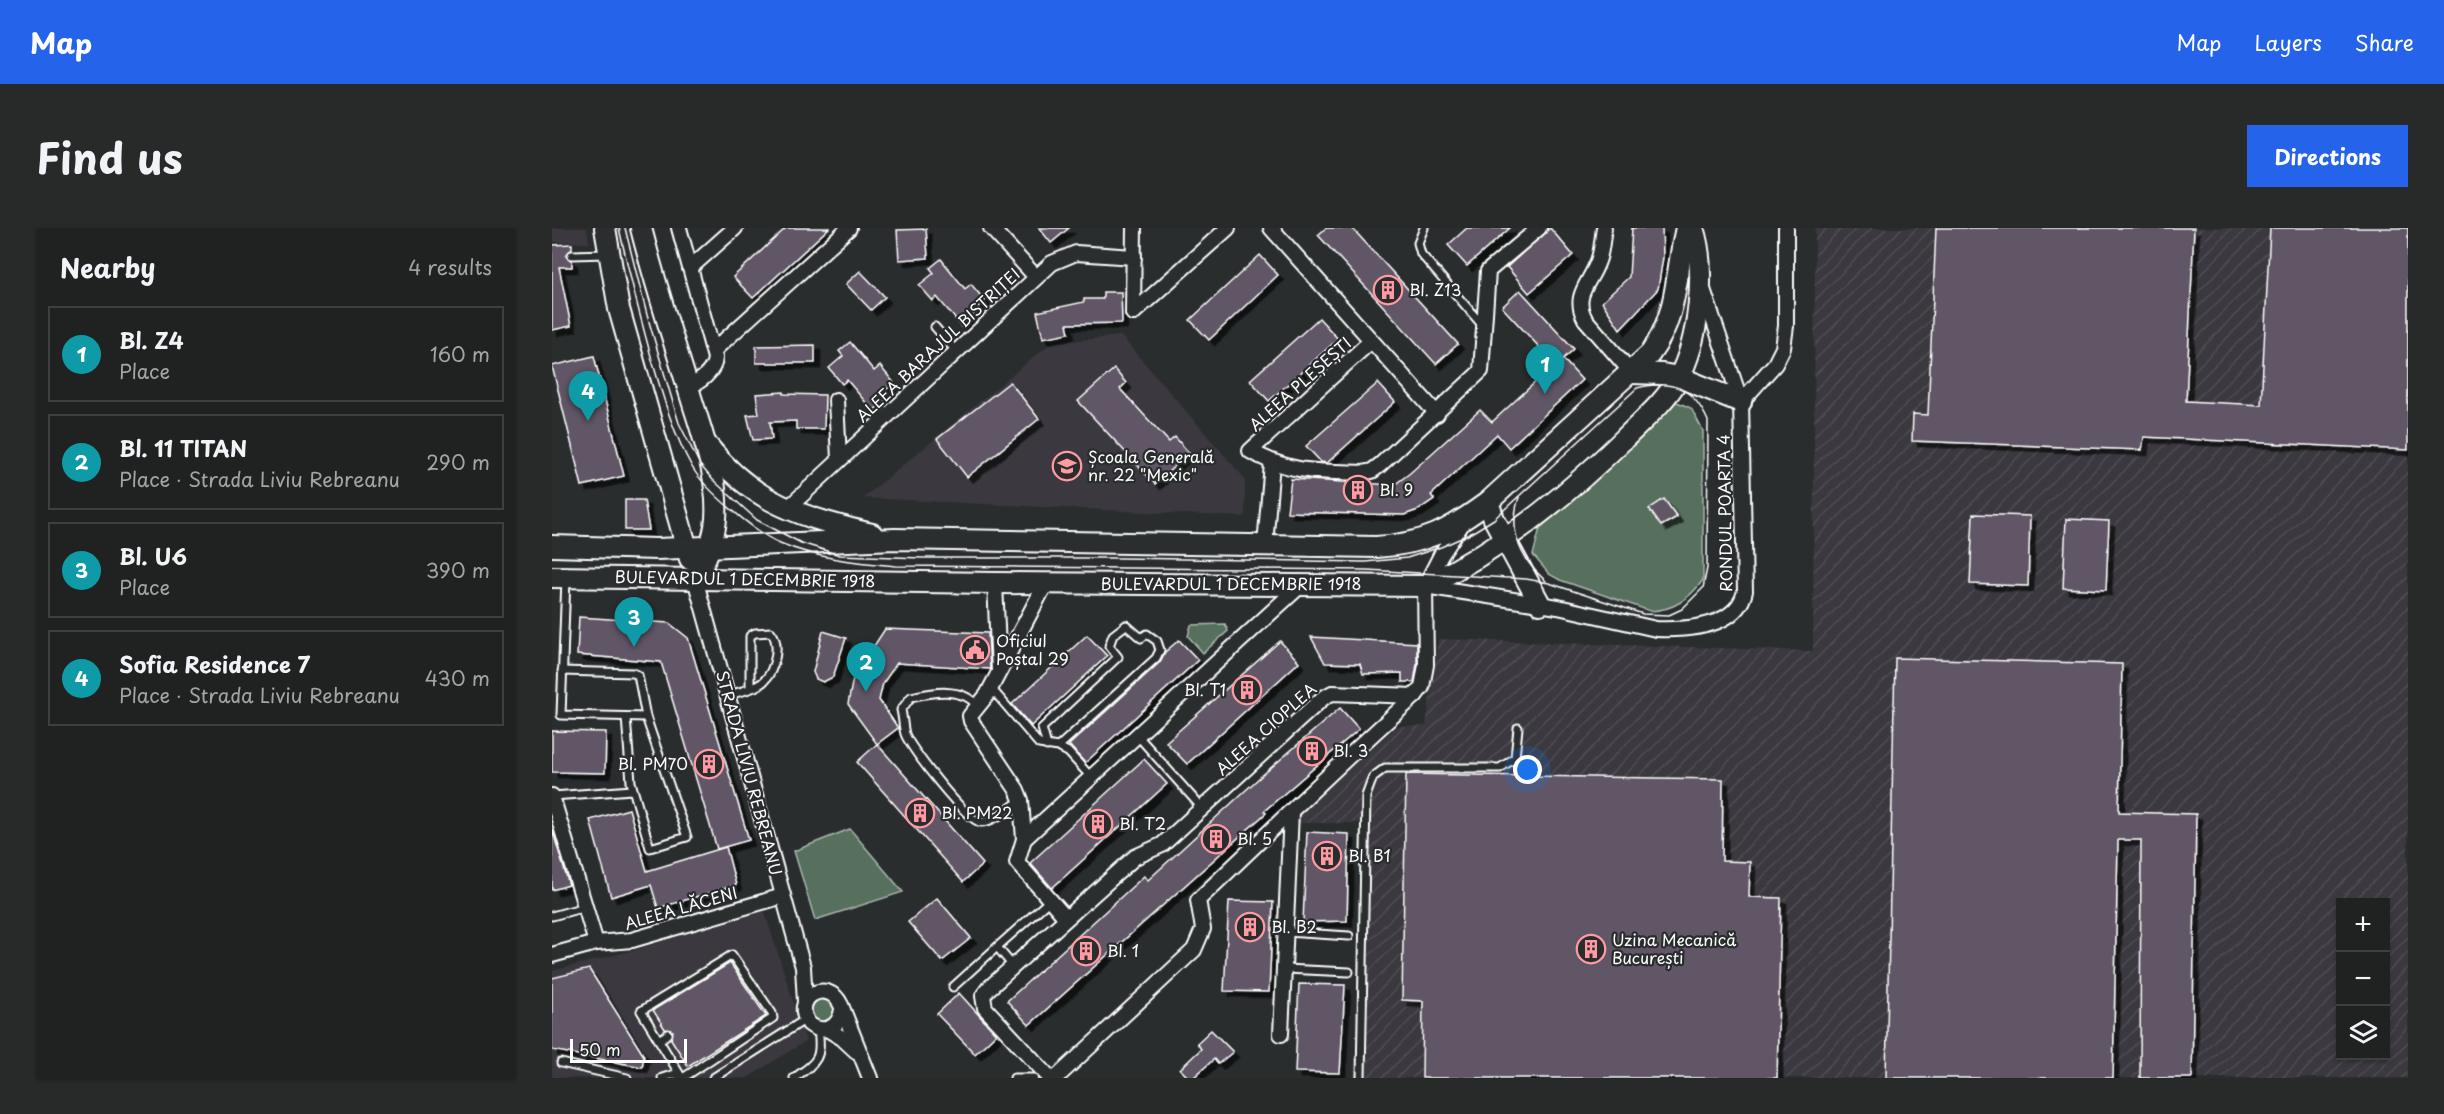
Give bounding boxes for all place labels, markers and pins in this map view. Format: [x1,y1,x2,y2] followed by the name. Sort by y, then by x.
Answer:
[1372,274,1404,306] building icon: Bl. Z13
[1409,277,1461,301] place label: Bl. Z13
[1526,344,1564,394] pin: 1
[568,372,608,421] pin: 4
[1088,444,1214,486] place label: Școala Generală nr. 22 "Mexic"
[1051,450,1083,482] school or university icon: Școala Generală nr. 22 "Mexic"
[1342,474,1374,506] building icon: Bl. 9
[1379,477,1413,501] place label: Bl. 9
[614,598,653,647] pin: 3
[996,628,1069,670] place label: Oficiul Poștal 29
[959,634,991,666] public building icon: Oficiul Poștal 29
[846,642,886,692] pin: 2
[1231,674,1263,706] building icon: Bl. T1
[1184,677,1226,701] place label: Bl. T1
[1296,735,1328,767] building icon: Bl. 3
[1333,738,1368,762] place label: Bl. 3
[693,748,725,780] building icon: Bl. PM70
[618,751,688,775] place label: Bl. PM70
[904,797,936,829] building icon: Bl. PM22
[941,800,1013,824] place label: Bl. PM22
[1082,808,1114,840] building icon: Bl. T2
[1119,811,1166,835] place label: Bl. T2
[1200,823,1232,855] building icon: Bl. 5
[1237,826,1272,850] place label: Bl. 5
[1311,840,1343,872] building icon: Bl. B1
[1348,843,1391,867] place label: Bl. B1
[1234,911,1266,943] building icon: Bl. B2
[1271,914,1317,938] place label: Bl. B2
[1612,927,1736,969] place label: Uzina Mecanică București
[1575,933,1607,965] building icon: Uzina Mecanică București
[1070,935,1102,967] building icon: Bl. 1
[1107,938,1139,962] place label: Bl. 1

